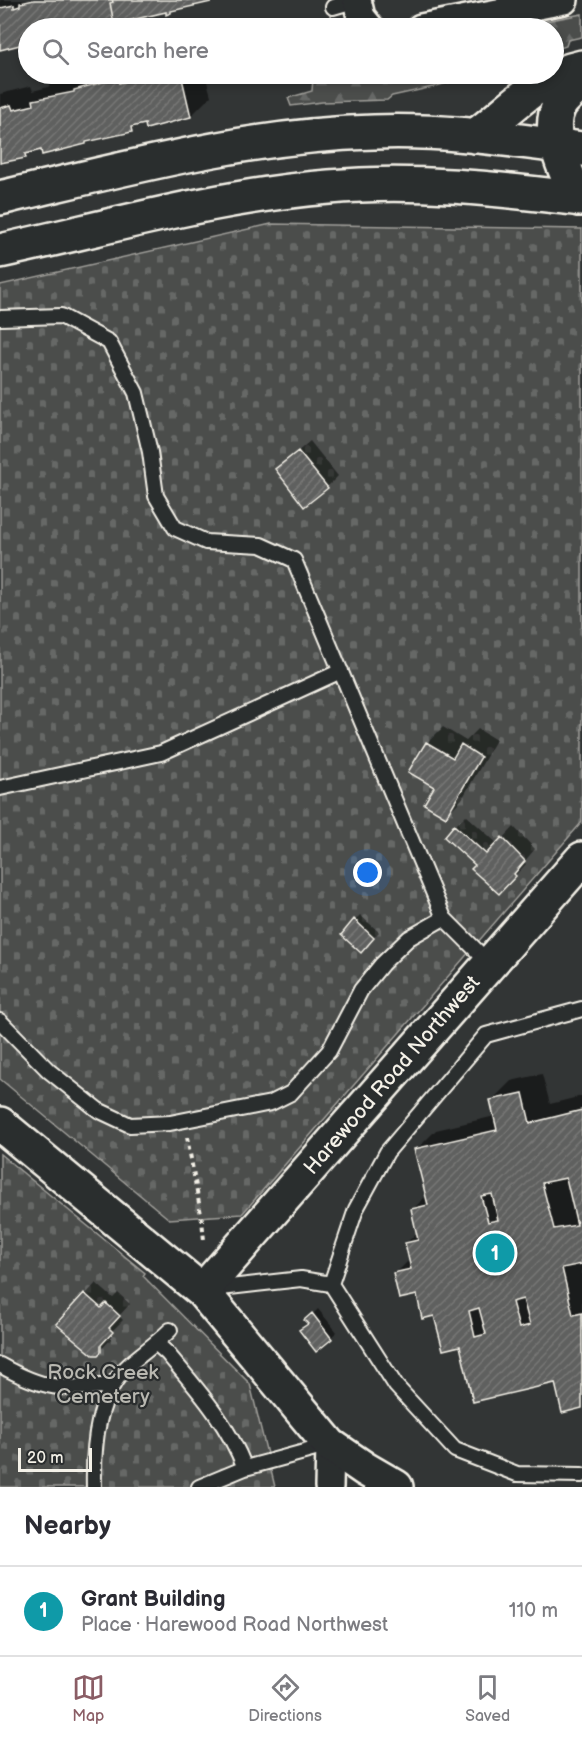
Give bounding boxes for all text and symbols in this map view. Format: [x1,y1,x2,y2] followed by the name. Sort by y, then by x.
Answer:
[18,18,564,84] search box
[39,35,72,68] icon: search
[87,38,209,65] text: Search here
[353,858,382,887] your location
[299,970,486,1180] street label: Harewood Road Northwest
[476,1230,514,1276] pin: 1
[47,1360,159,1409] park label: Rock Creek Cemetery
[18,1445,92,1472] scale bar
[27,1449,63,1468] text: 20 m
[24,1511,111,1542] text: Nearby
[81,1586,225,1613] text: Grant Building
[39,1599,48,1623] text: 1
[509,1599,558,1623] text: 110 m
[81,1613,388,1637] text: Place · Harewood Road Northwest
[72,1671,105,1726] tab: Map
[248,1671,322,1726] tab: Directions
[465,1671,510,1726] tab: Saved

